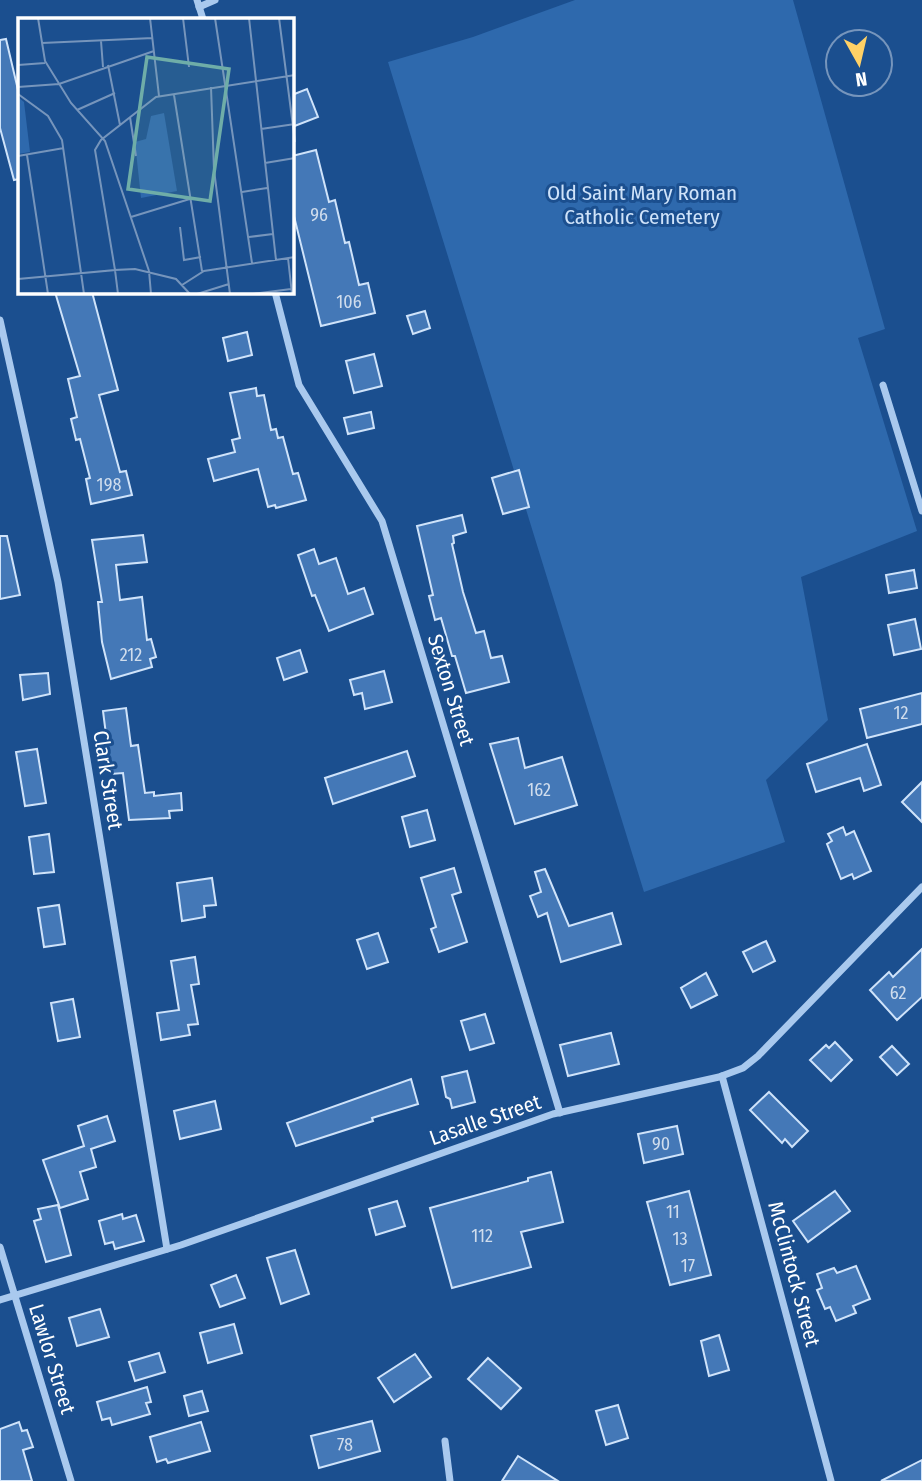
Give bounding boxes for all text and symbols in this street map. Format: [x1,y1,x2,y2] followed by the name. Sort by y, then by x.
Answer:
[18,18,294,294] inset map
[824,28,894,98] north arrow
[854,67,869,92] text: N
[547,180,737,230] park label: Old Saint Mary Roman Catholic Cemetery
[310,204,328,226] house number: 96
[336,291,362,313] house number: 106
[97,474,121,496] house number: 198
[422,631,480,749] street label: Sexton Street
[120,644,142,666] house number: 212
[894,702,909,724] house number: 12
[87,729,129,831] street label: Clark Street
[527,779,551,801] house number: 162
[890,982,906,1004] house number: 62
[426,1089,544,1151] street label: Lasalle Street
[652,1133,670,1155] house number: 90
[762,1199,826,1350] street label: McClintock Street
[666,1201,680,1223] house number: 11
[471,1225,493,1247] house number: 112
[672,1228,688,1250] house number: 13
[681,1255,695,1277] house number: 17
[23,1301,81,1417] street label: Lawlor Street
[337,1434,353,1456] house number: 78

